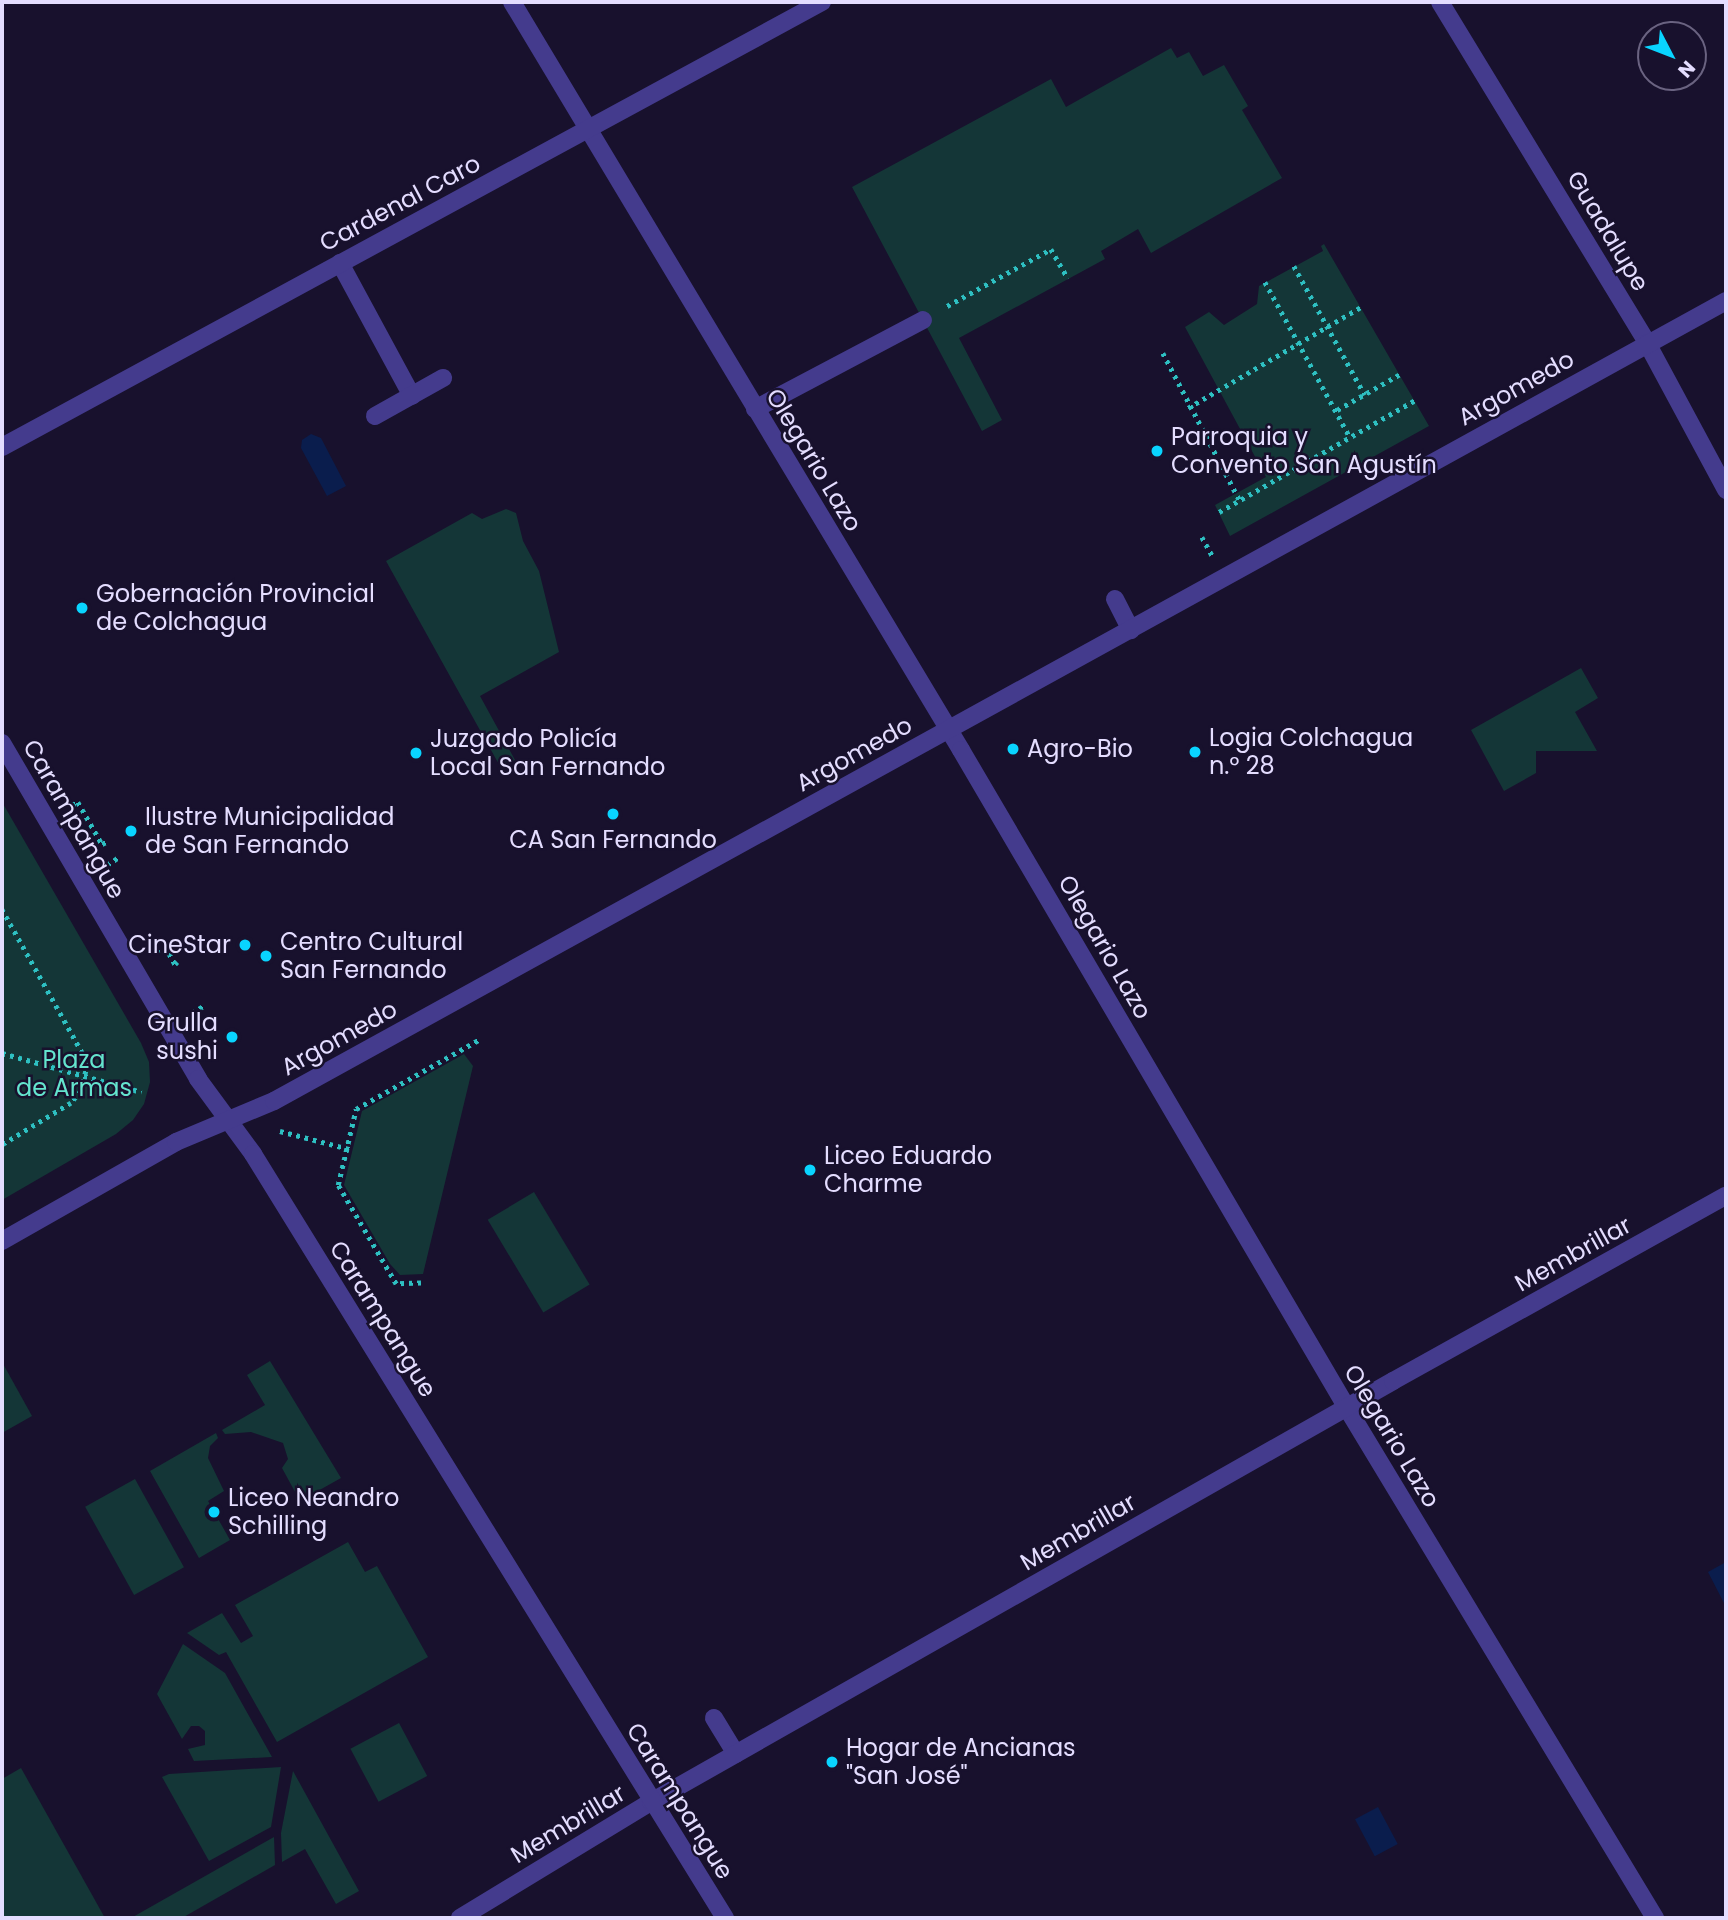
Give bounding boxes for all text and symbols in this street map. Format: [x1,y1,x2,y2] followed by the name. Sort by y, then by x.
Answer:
[1637,21,1707,91] north arrow
[1672,55,1701,83] text: N
[315,149,485,257] street label: Cardenal Caro
[1561,166,1655,296] street label: Guadalupe
[1453,344,1579,432] street label: Argomedo
[760,383,868,537] street label: Olegario Lazo
[1171,423,1437,479] place label: Parroquia y Convento San Agustín
[1149,443,1165,459] marker: Parroquia y Convento San Agustín
[96,580,375,636] place label: Gobernación Provincial de Colchagua
[74,600,90,616] marker: Gobernación Provincial de Colchagua
[791,710,917,798] street label: Argomedo
[1209,724,1413,780] place label: Logia Colchagua n.° 28
[430,725,665,781] place label: Juzgado Policía Local San Fernando
[17,734,131,904] street label: Carampangue
[1027,735,1133,763] place label: Agro-Bio
[1005,741,1021,757] marker: Agro-Bio
[1187,744,1203,760] marker: Logia Colchagua n.° 28
[408,745,424,761] marker: Juzgado Policía Local San Fernando
[145,803,394,859] place label: Ilustre Municipalidad de San Fernando
[605,806,621,822] marker: CA San Fernando
[123,823,139,839] marker: Ilustre Municipalidad de San Fernando
[509,826,717,854] place label: CA San Fernando
[1052,870,1158,1024] street label: Olegario Lazo
[280,928,463,984] place label: Centro Cultural San Fernando
[128,931,231,959] place label: CineStar
[237,937,253,953] marker: CineStar
[258,948,274,964] marker: Centro Cultural San Fernando
[276,994,402,1082] street label: Argomedo
[147,1009,218,1065] place label: Grulla sushi
[224,1029,240,1045] marker: Grulla sushi
[16,1046,132,1102] park label: Plaza de Armas
[824,1142,992,1198] place label: Liceo Eduardo Charme
[802,1162,818,1178] marker: Liceo Eduardo Charme
[1510,1210,1636,1298] street label: Membrillar
[323,1236,443,1402] street label: Carampangue
[1338,1359,1446,1513] street label: Olegario Lazo
[228,1484,399,1540] place label: Liceo Neandro Schilling
[1015,1487,1141,1577] street label: Membrillar
[206,1504,222,1520] marker: Liceo Neandro Schilling
[620,1718,740,1884] street label: Carampangue
[846,1734,1076,1790] place label: Hogar de Ancianas "San José"
[824,1754,840,1770] marker: Hogar de Ancianas "San José"
[506,1779,630,1869] street label: Membrillar

